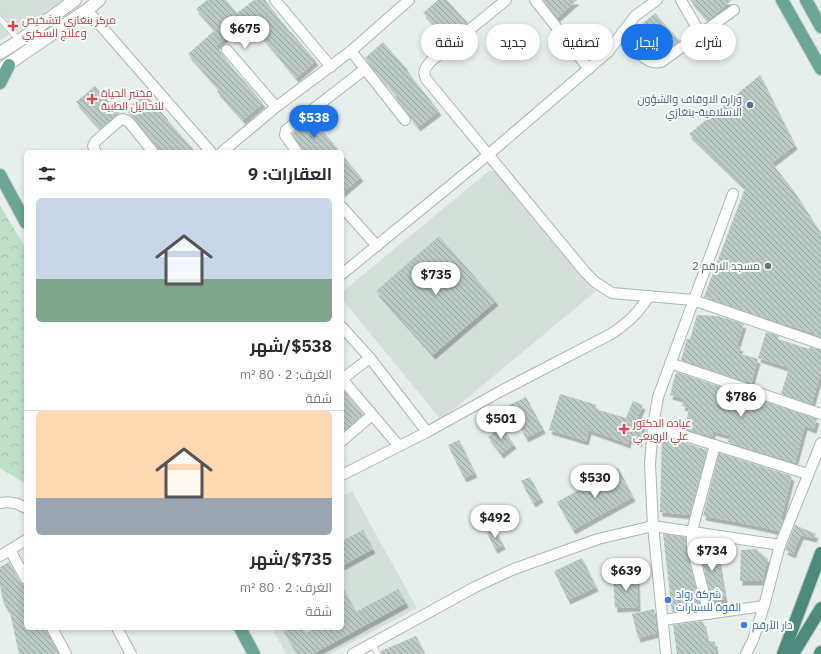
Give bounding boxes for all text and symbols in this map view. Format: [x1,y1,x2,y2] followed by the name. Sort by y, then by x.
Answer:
[22,13,116,42] place label: مركز بنغازي لتشخيص وعلاج السكري
[221,16,269,50] pin: $675
[7,20,19,32] marker: مركز بنغازي لتشخيص وعلاج السكري
[229,20,261,37] text: $675
[421,24,478,60] chip: شقة
[486,24,540,60] chip: جديد
[548,24,613,60] chip: تصفية
[621,24,673,60] chip: إيجار
[681,24,736,60] chip: شراء
[101,86,164,113] place label: مختبر الحياة للتحاليل الطبية
[637,92,742,121] place label: وزارة الاوقاف والشؤون الاسلامية-بنغازي
[86,93,98,105] marker: مختبر الحياة للتحاليل الطبية
[745,100,755,110] marker: وزارة الاوقاف والشؤون الاسلامية-بنغازي
[290,105,338,139] pin: $538
[298,109,330,126] text: $538
[36,163,58,185] icon: filters
[248,163,332,185] text: العقارات: 9
[148,224,220,296] icon: home
[692,259,760,274] place label: مسجد الارقم 2
[763,261,773,271] marker: مسجد الارقم 2
[412,262,460,296] pin: $735
[420,266,452,283] text: $735
[250,335,332,357] text: $538/شهر
[240,366,332,383] text: الغرف: 2 · 80 m²
[717,384,765,418] pin: $786
[725,388,757,405] text: $786
[305,390,332,407] text: شقة
[477,406,525,440] pin: $501
[485,410,517,427] text: $501
[632,416,692,445] place label: عياده الدكتور علي الرويعي
[618,423,630,435] marker: عياده الدكتور علي الرويعي
[148,437,220,509] icon: home
[571,465,619,499] pin: $530
[579,469,611,486] text: $530
[471,505,519,539] pin: $492
[479,509,511,526] text: $492
[688,538,736,572] pin: $734
[696,542,728,559] text: $734
[250,548,332,570] text: $735/شهر
[602,558,650,592] pin: $639
[610,562,642,579] text: $639
[240,579,332,596] text: الغرف: 2 · 80 m²
[676,587,741,614] place label: شركة رواد القوة للسيارات
[663,595,673,605] marker: شركة رواد القوة للسيارات
[305,603,332,620] text: شقة
[752,618,793,633] place label: دار الأرقم
[739,620,749,630] marker: دار الأرقم

